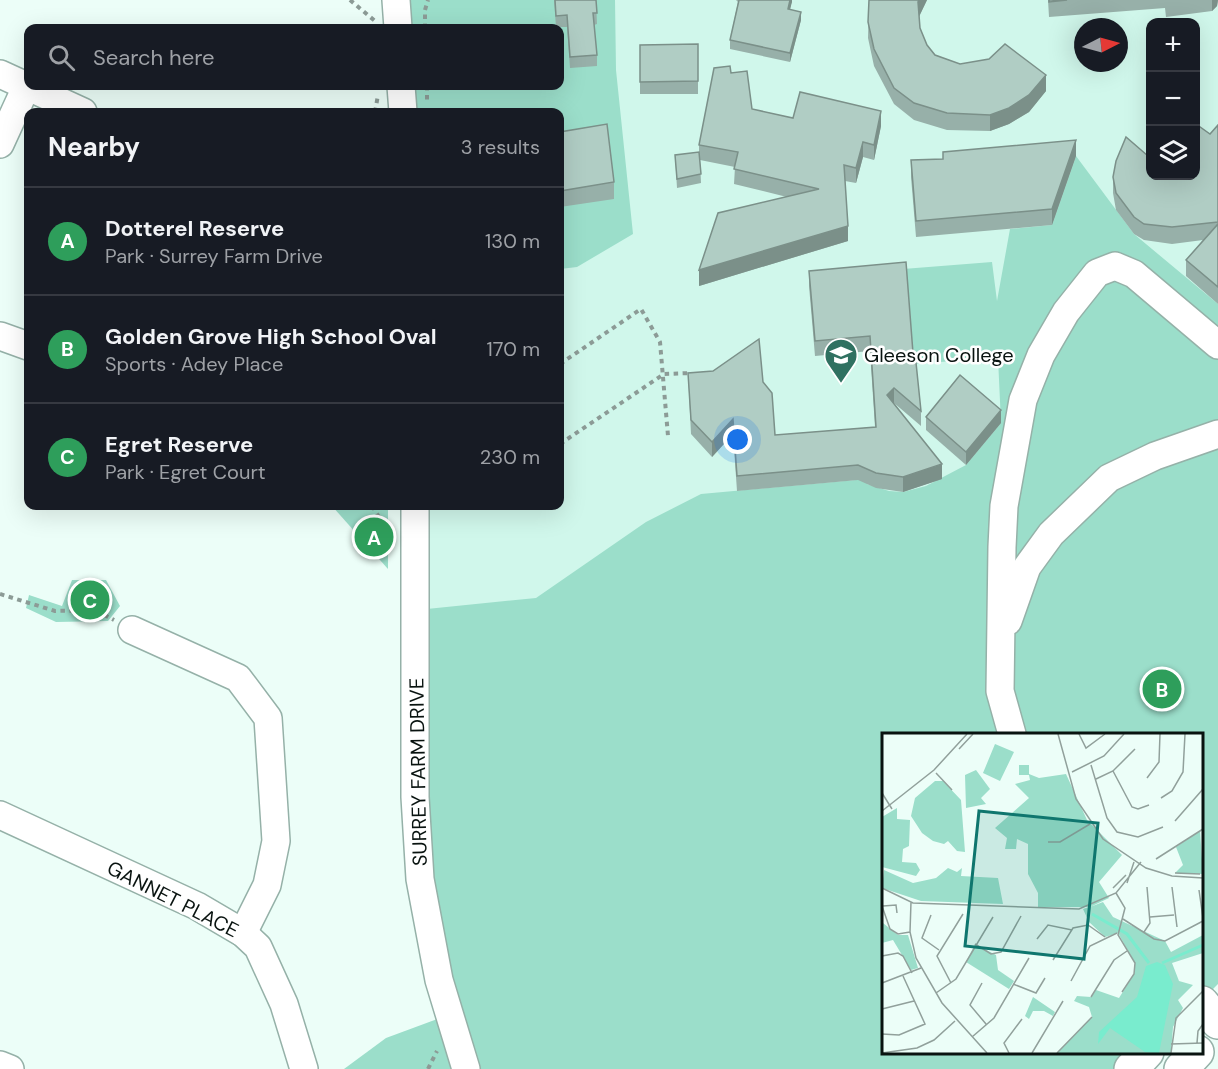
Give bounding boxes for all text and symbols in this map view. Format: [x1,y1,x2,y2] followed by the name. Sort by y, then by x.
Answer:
[1074,18,1128,72] north arrow
[1146,18,1200,180] map controls
[1146,18,1200,72] button: +
[24,24,564,90] search box
[45,41,78,74] icon: search
[93,43,214,72] text: Search here
[1146,72,1200,126] button: −
[1146,126,1200,180] button: layers
[48,130,140,164] text: Nearby
[461,134,540,160] text: 3 results
[105,214,284,243] text: Dotterel Reserve
[60,228,75,254] text: A
[485,228,540,254] text: 130 m
[105,243,323,269] text: Park · Surrey Farm Drive
[105,322,437,351] text: Golden Grove High School Oval
[61,336,74,362] text: B
[487,336,540,362] text: 170 m
[823,337,859,384] school or university icon: Gleeson College
[864,342,1014,368] place label: Gleeson College
[105,351,283,377] text: Sports · Adey Place
[723,425,752,454] your location
[105,430,253,459] text: Egret Reserve
[60,444,75,470] text: C
[480,444,540,470] text: 230 m
[105,459,266,485] text: Park · Egret Court
[354,514,394,560] pin: A
[70,578,110,622] pin: C
[1142,666,1182,712] pin: B
[403,678,433,866] street label: SURREY FARM DRIVE
[882,733,1203,1054] inset map
[103,855,243,943] street label: GANNET PLACE

